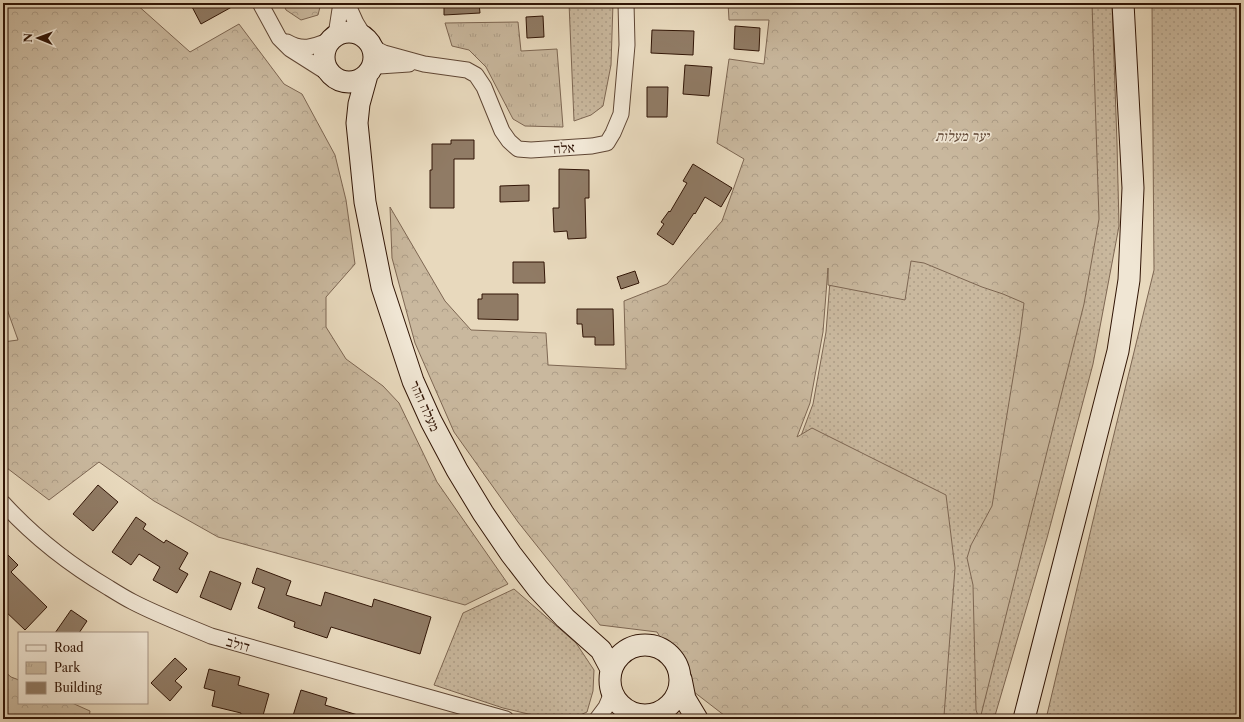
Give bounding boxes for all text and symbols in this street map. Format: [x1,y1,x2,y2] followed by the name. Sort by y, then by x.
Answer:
[18,18,58,58] north arrow
[21,32,35,43] text: N
[935,127,991,145] park label: יער מעלות
[553,138,575,158] street label: אלה
[406,378,444,434] street label: מעלה ההר
[18,632,148,704] legend
[224,632,252,656] street label: דולב
[54,640,84,655] text: Road
[54,660,81,675] text: Park
[54,680,102,695] text: Building

